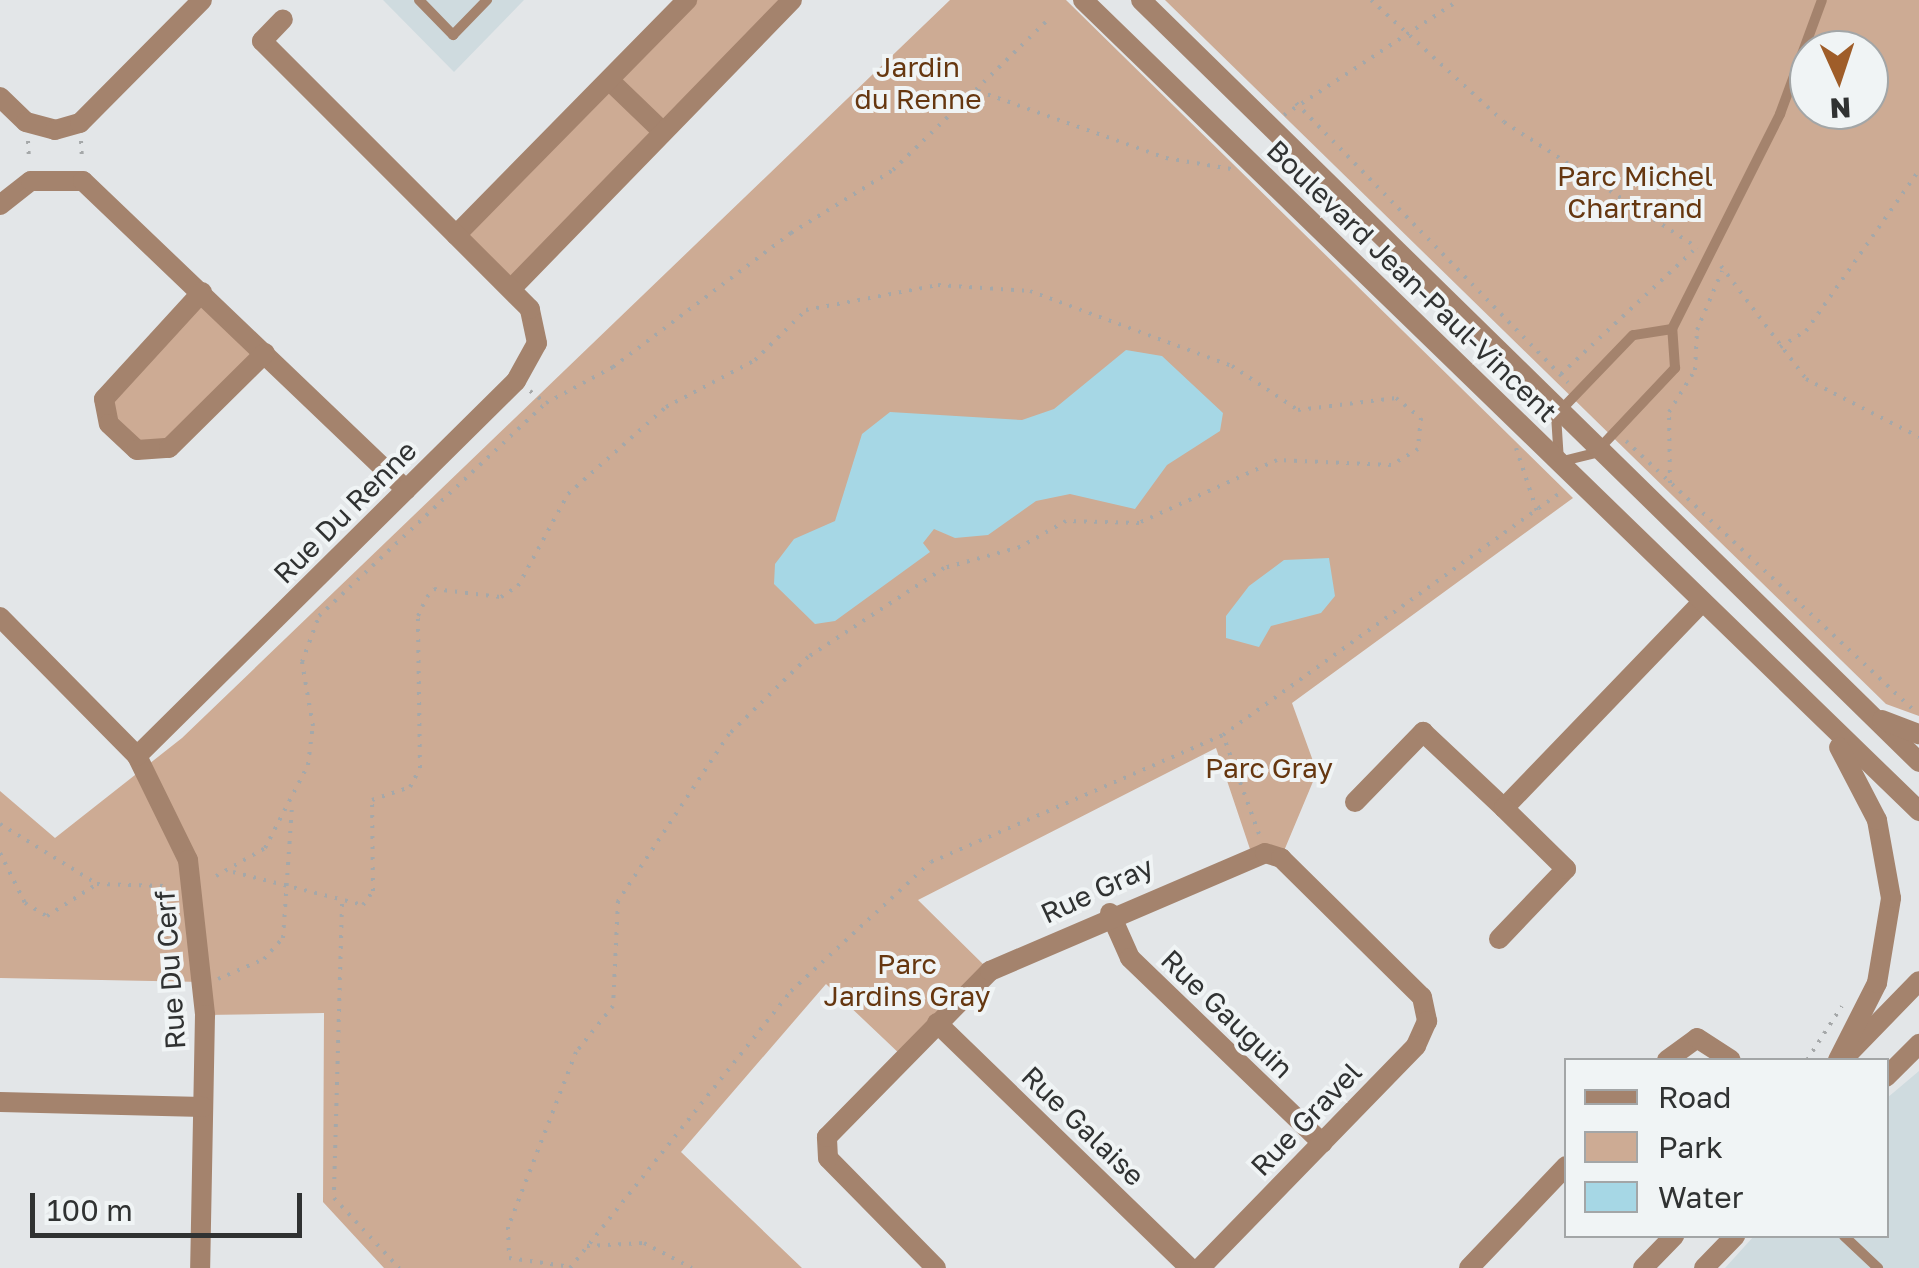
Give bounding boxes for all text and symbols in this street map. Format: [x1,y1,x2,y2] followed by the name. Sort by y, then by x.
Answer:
[1789,30,1889,130] north arrow
[855,50,981,116] park label: Jardin du Renne
[1829,91,1852,125] text: N
[1260,133,1564,429] street label: Boulevard Jean-Paul-Vincent
[1557,159,1713,225] park label: Parc Michel Chartrand
[267,434,423,590] street label: Rue Du Renne
[1205,751,1333,785] park label: Parc Gray
[1036,849,1158,931] street label: Rue Gray
[148,889,192,1051] street label: Rue Du Cerf
[1154,943,1300,1085] street label: Rue Gauguin
[823,947,991,1013] park label: Parc Jardins Gray
[1244,1055,1368,1183] street label: Rue Gravel
[1564,1058,1889,1238] legend
[1015,1059,1151,1193] street label: Rue Galaise
[1658,1079,1732,1115] text: Road
[1658,1129,1723,1165] text: Park
[35,1173,308,1235] scale bar
[1658,1179,1743,1215] text: Water
[47,1192,133,1228] text: 100 m

